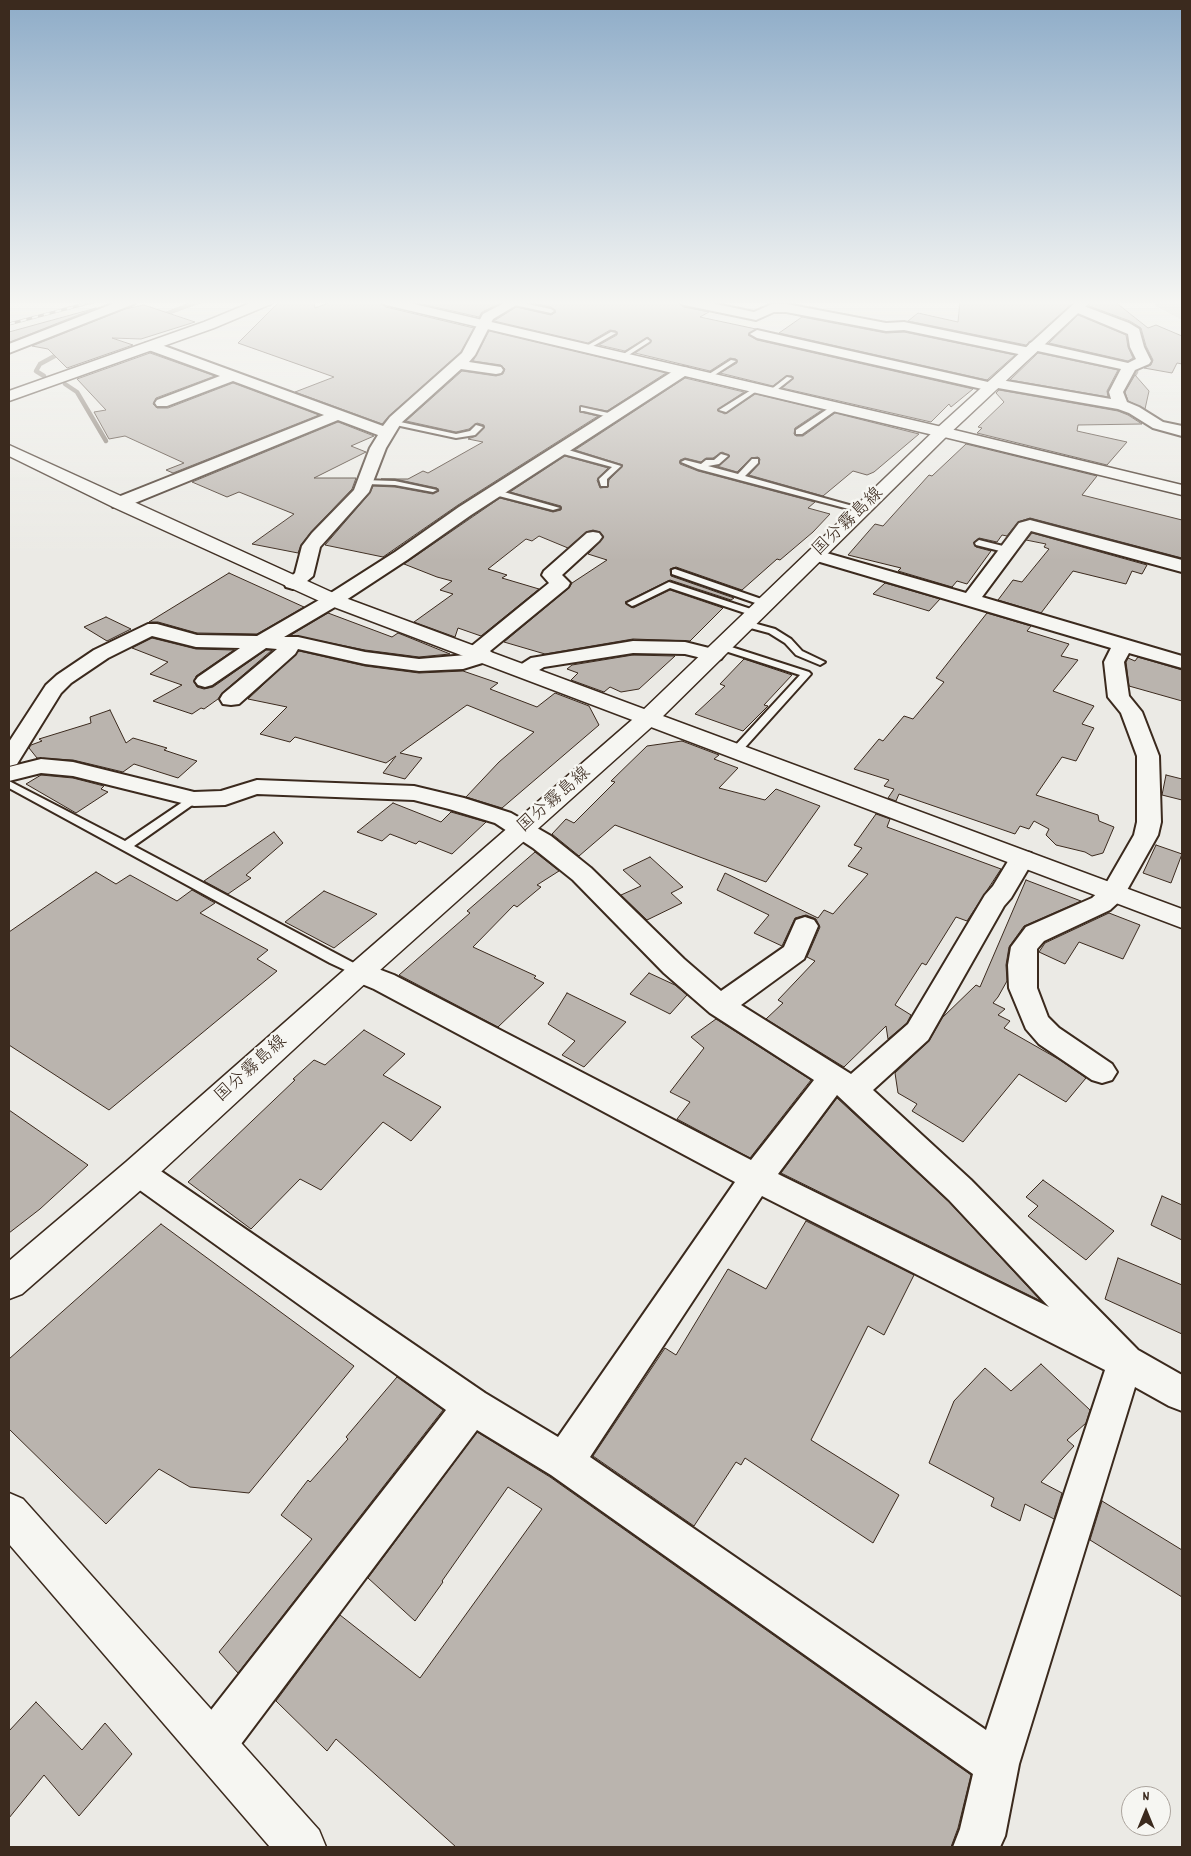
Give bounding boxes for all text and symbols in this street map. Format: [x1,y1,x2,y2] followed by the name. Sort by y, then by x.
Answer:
[809,484,889,562] street label: 国分霧島線
[514,763,596,839] street label: 国分霧島線
[211,1032,293,1108] street label: 国分霧島線
[1121,1786,1171,1836] north arrow
[1143,1787,1149,1807] text: N

